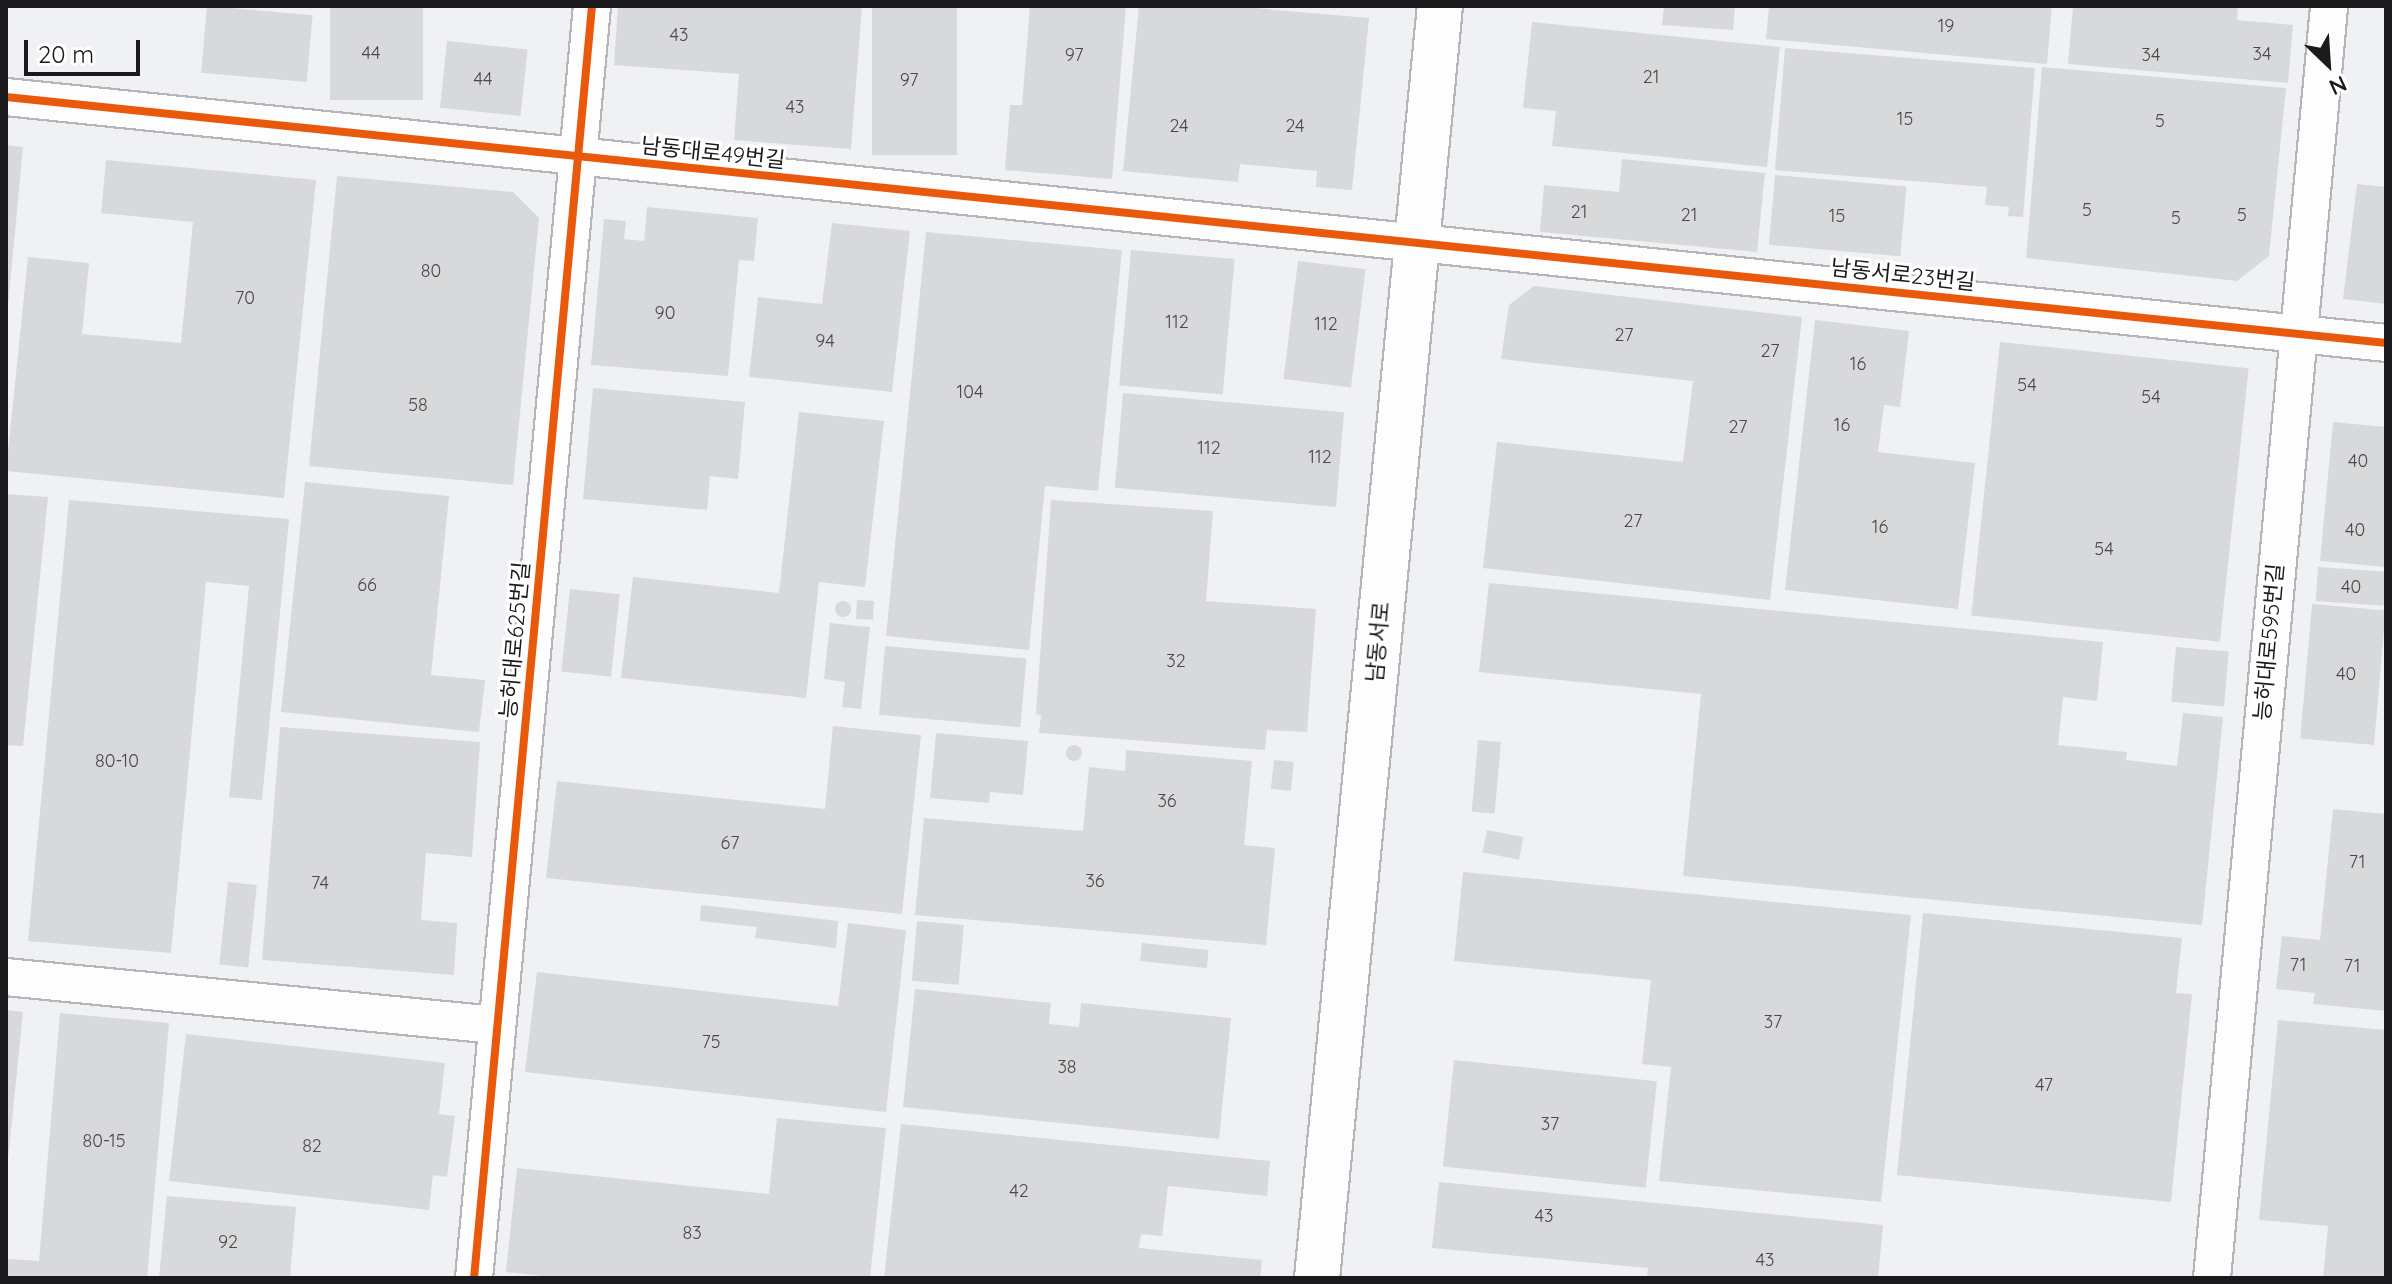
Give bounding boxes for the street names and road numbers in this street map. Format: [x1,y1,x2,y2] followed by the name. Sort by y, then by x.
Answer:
[640,132,786,174] street label: 남동대로49번길
[1829,254,1977,296] street label: 남동서로23번길
[495,560,535,720] street label: 능허대로625번길
[2249,562,2289,722] street label: 능허대로595번길
[1361,601,1395,683] street label: 남동서로

